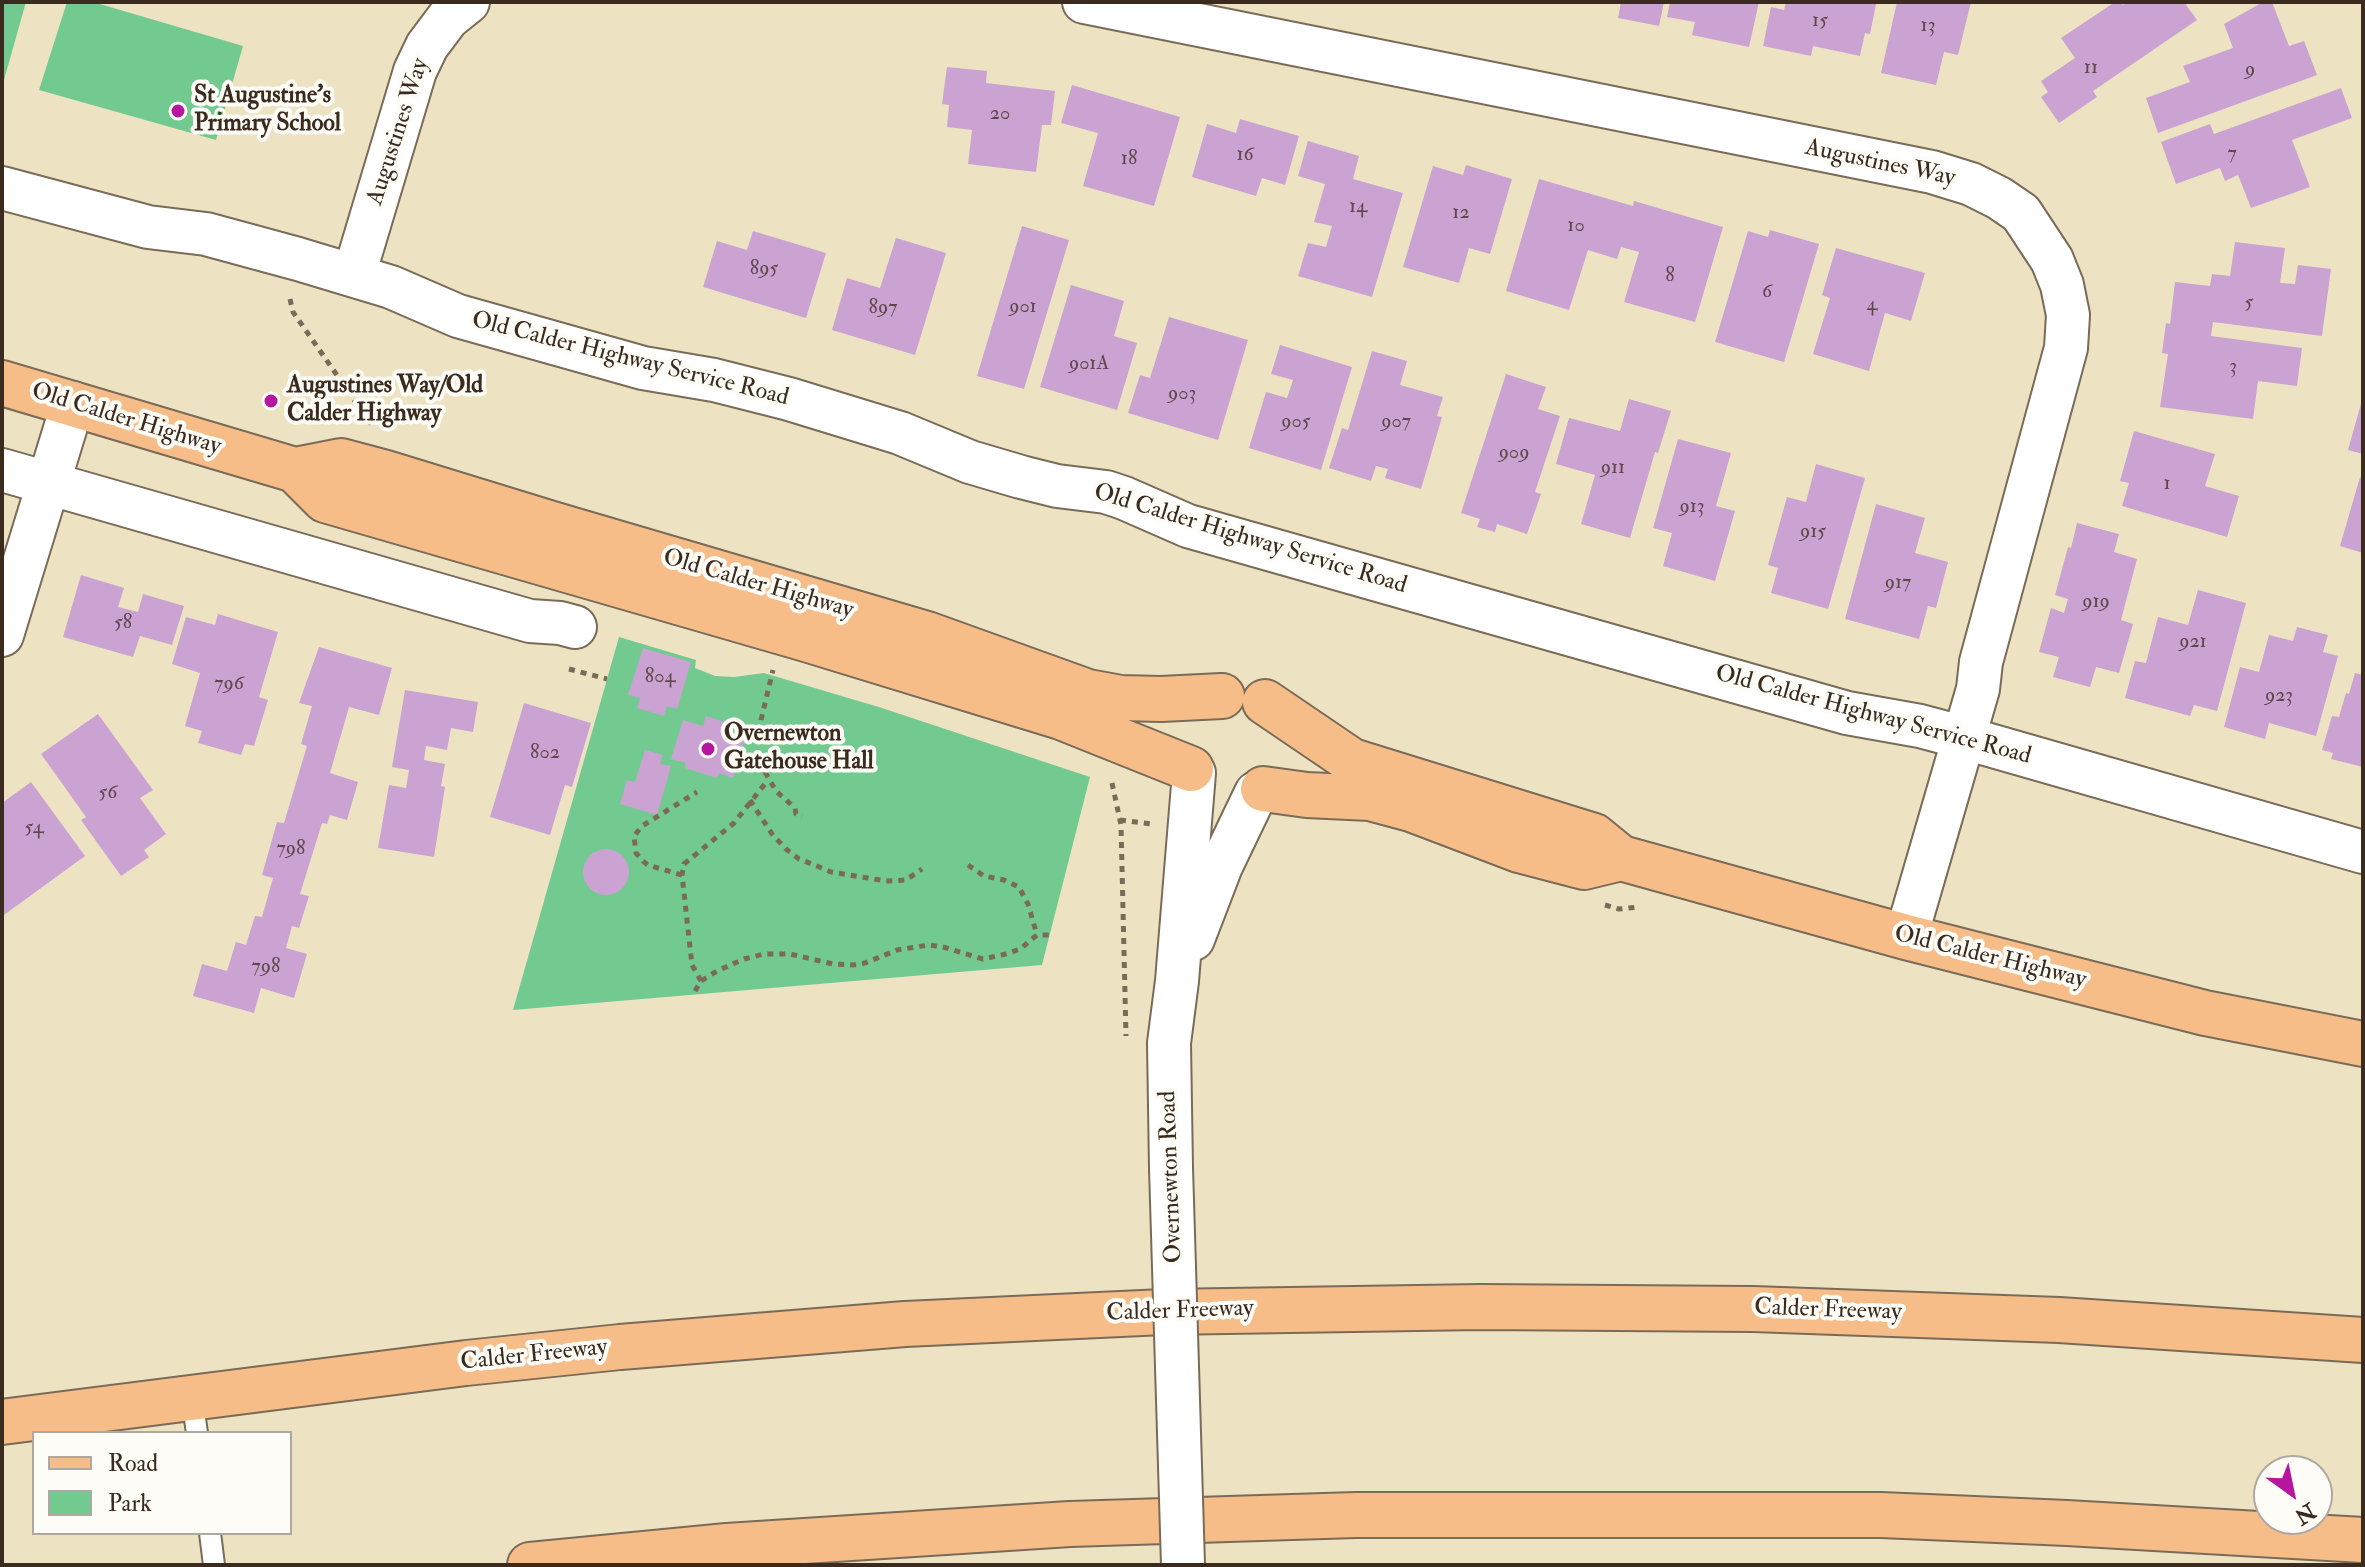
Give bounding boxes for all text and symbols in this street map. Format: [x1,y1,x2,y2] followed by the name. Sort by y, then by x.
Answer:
[1812,10,1828,34] house number: 15
[1921,15,1935,39] house number: 13
[362,55,436,209] street label: Augustines Way
[2084,57,2098,81] house number: 11
[2245,59,2255,83] house number: 9
[194,83,341,139] place label: St Augustine's Primary School
[169,102,187,120] marker: St Augustine's Primary School
[990,103,1010,127] house number: 20
[1802,134,1958,194] street label: Augustines Way
[2227,143,2237,167] house number: 7
[1236,144,1254,168] house number: 16
[1121,148,1137,172] house number: 18
[1349,196,1367,220] house number: 14
[1452,202,1470,226] house number: 12
[1567,215,1585,239] house number: 10
[750,258,778,282] house number: 895
[1665,265,1675,289] house number: 8
[1762,281,1772,305] house number: 6
[2245,292,2253,316] house number: 5
[1867,294,1877,318] house number: 4
[1009,296,1037,320] house number: 901
[869,297,897,321] house number: 897
[468,307,792,413] street label: Old Calder Highway Service Road
[1069,353,1109,377] house number: 901A
[2229,356,2237,380] house number: 3
[287,373,483,429] place label: Augustines Way/Old Calder Highway
[28,377,224,463] street label: Old Calder Highway
[1168,383,1196,407] house number: 903
[262,392,280,410] marker: Augustines Way/Old Calder Highway
[1281,411,1311,435] house number: 905
[1381,411,1411,435] house number: 907
[1499,442,1529,466] house number: 909
[1601,457,1625,481] house number: 911
[2163,473,2171,497] house number: 1
[1090,479,1410,601] street label: Old Calder Highway Service Road
[1680,496,1704,520] house number: 913
[1800,521,1826,545] house number: 915
[660,544,856,626] street label: Old Calder Highway
[1885,572,1911,596] house number: 917
[2082,591,2110,615] house number: 919
[114,612,132,636] house number: 58
[2179,631,2207,655] house number: 921
[1712,660,2034,772] street label: Old Calder Highway Service Road
[645,666,675,690] house number: 804
[214,673,244,697] house number: 796
[2265,685,2293,709] house number: 923
[724,721,874,777] place label: Overnewton Gatehouse Hall
[699,740,717,758] marker: Overnewton Gatehouse Hall
[530,742,560,766] house number: 802
[99,782,117,806] house number: 56
[24,817,44,841] house number: 54
[277,838,305,862] house number: 798
[1891,920,2089,996] street label: Old Calder Highway
[252,956,280,980] house number: 798
[1155,1090,1189,1264] street label: Overnewton Road
[1754,1294,1902,1328] street label: Calder Freeway
[1106,1295,1254,1329] street label: Calder Freeway
[459,1334,609,1378] street label: Calder Freeway
[32,1431,292,1535] legend
[108,1448,158,1479] text: Road
[2253,1455,2333,1535] north arrow
[108,1488,152,1519] text: Park
[2289,1496,2321,1531] text: N

